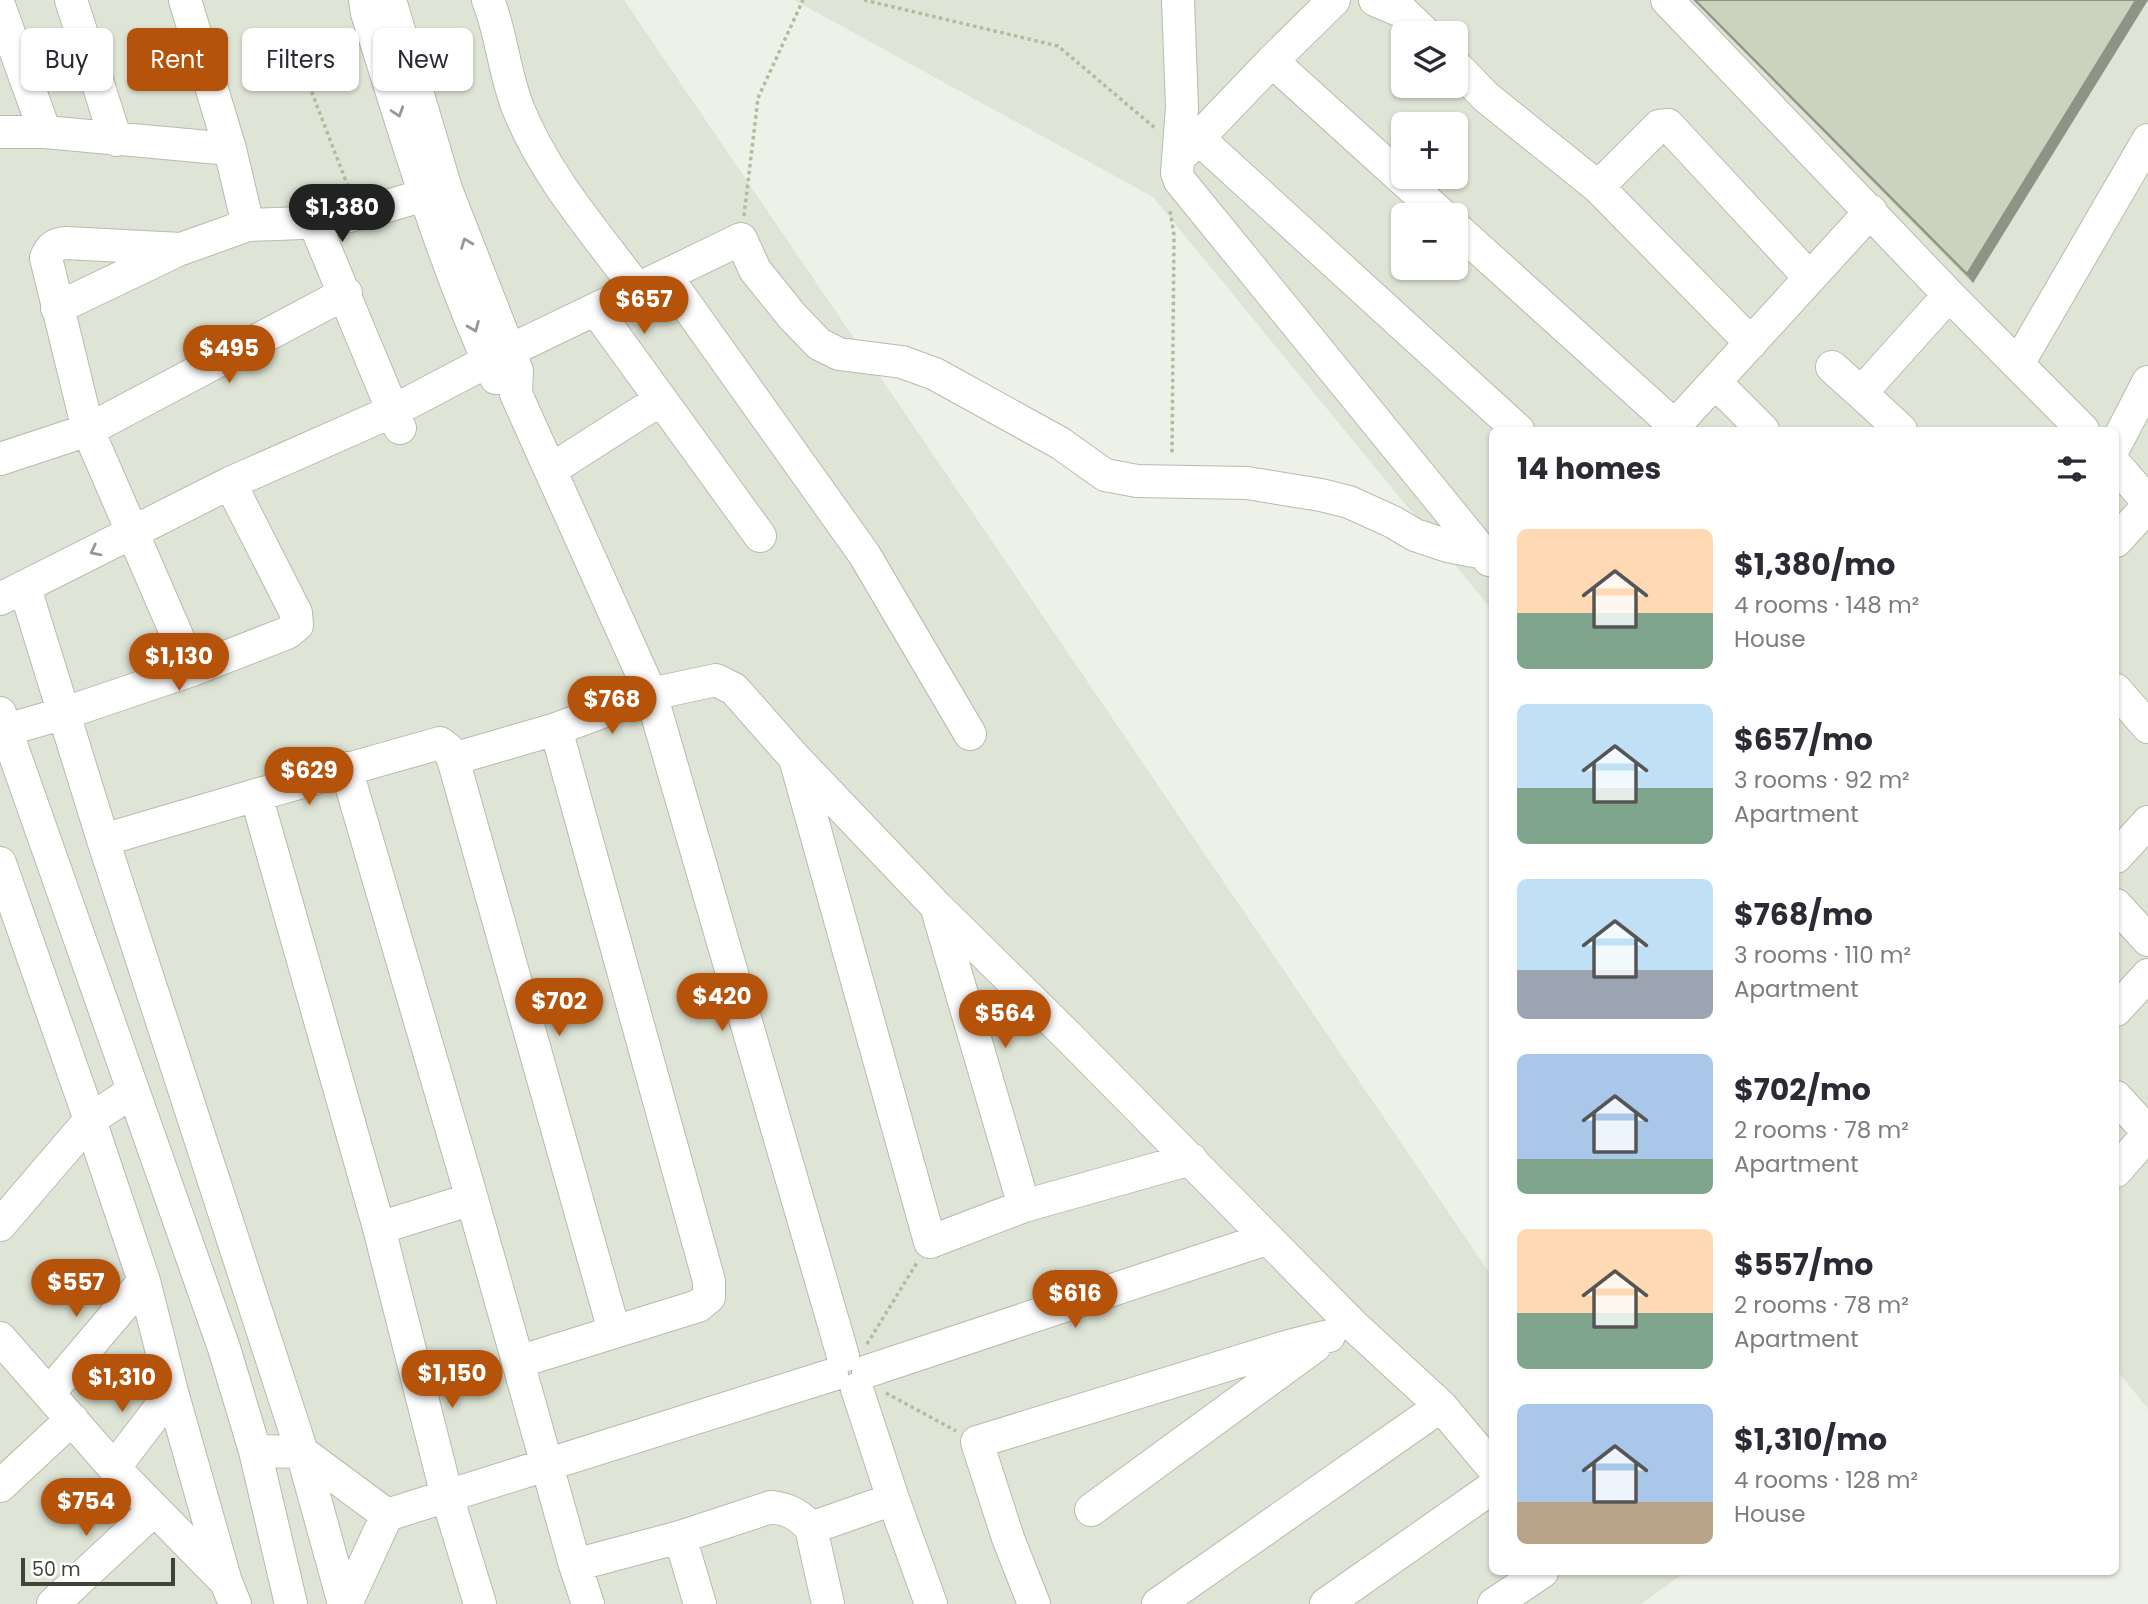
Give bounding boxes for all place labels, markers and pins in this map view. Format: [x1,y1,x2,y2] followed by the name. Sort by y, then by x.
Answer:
[285,184,399,244] pin: $1,380
[603,276,685,336] pin: $657
[188,326,270,385] pin: $495
[122,634,236,693] pin: $1,130
[571,676,653,736] pin: $768
[268,748,350,807] pin: $629
[681,974,763,1033] pin: $420
[518,978,600,1038] pin: $702
[964,990,1046,1050] pin: $564
[35,1260,117,1319] pin: $557
[1034,1270,1116,1330] pin: $616
[395,1350,509,1410] pin: $1,150
[65,1354,179,1414] pin: $1,310
[45,1478,127,1538] pin: $754

